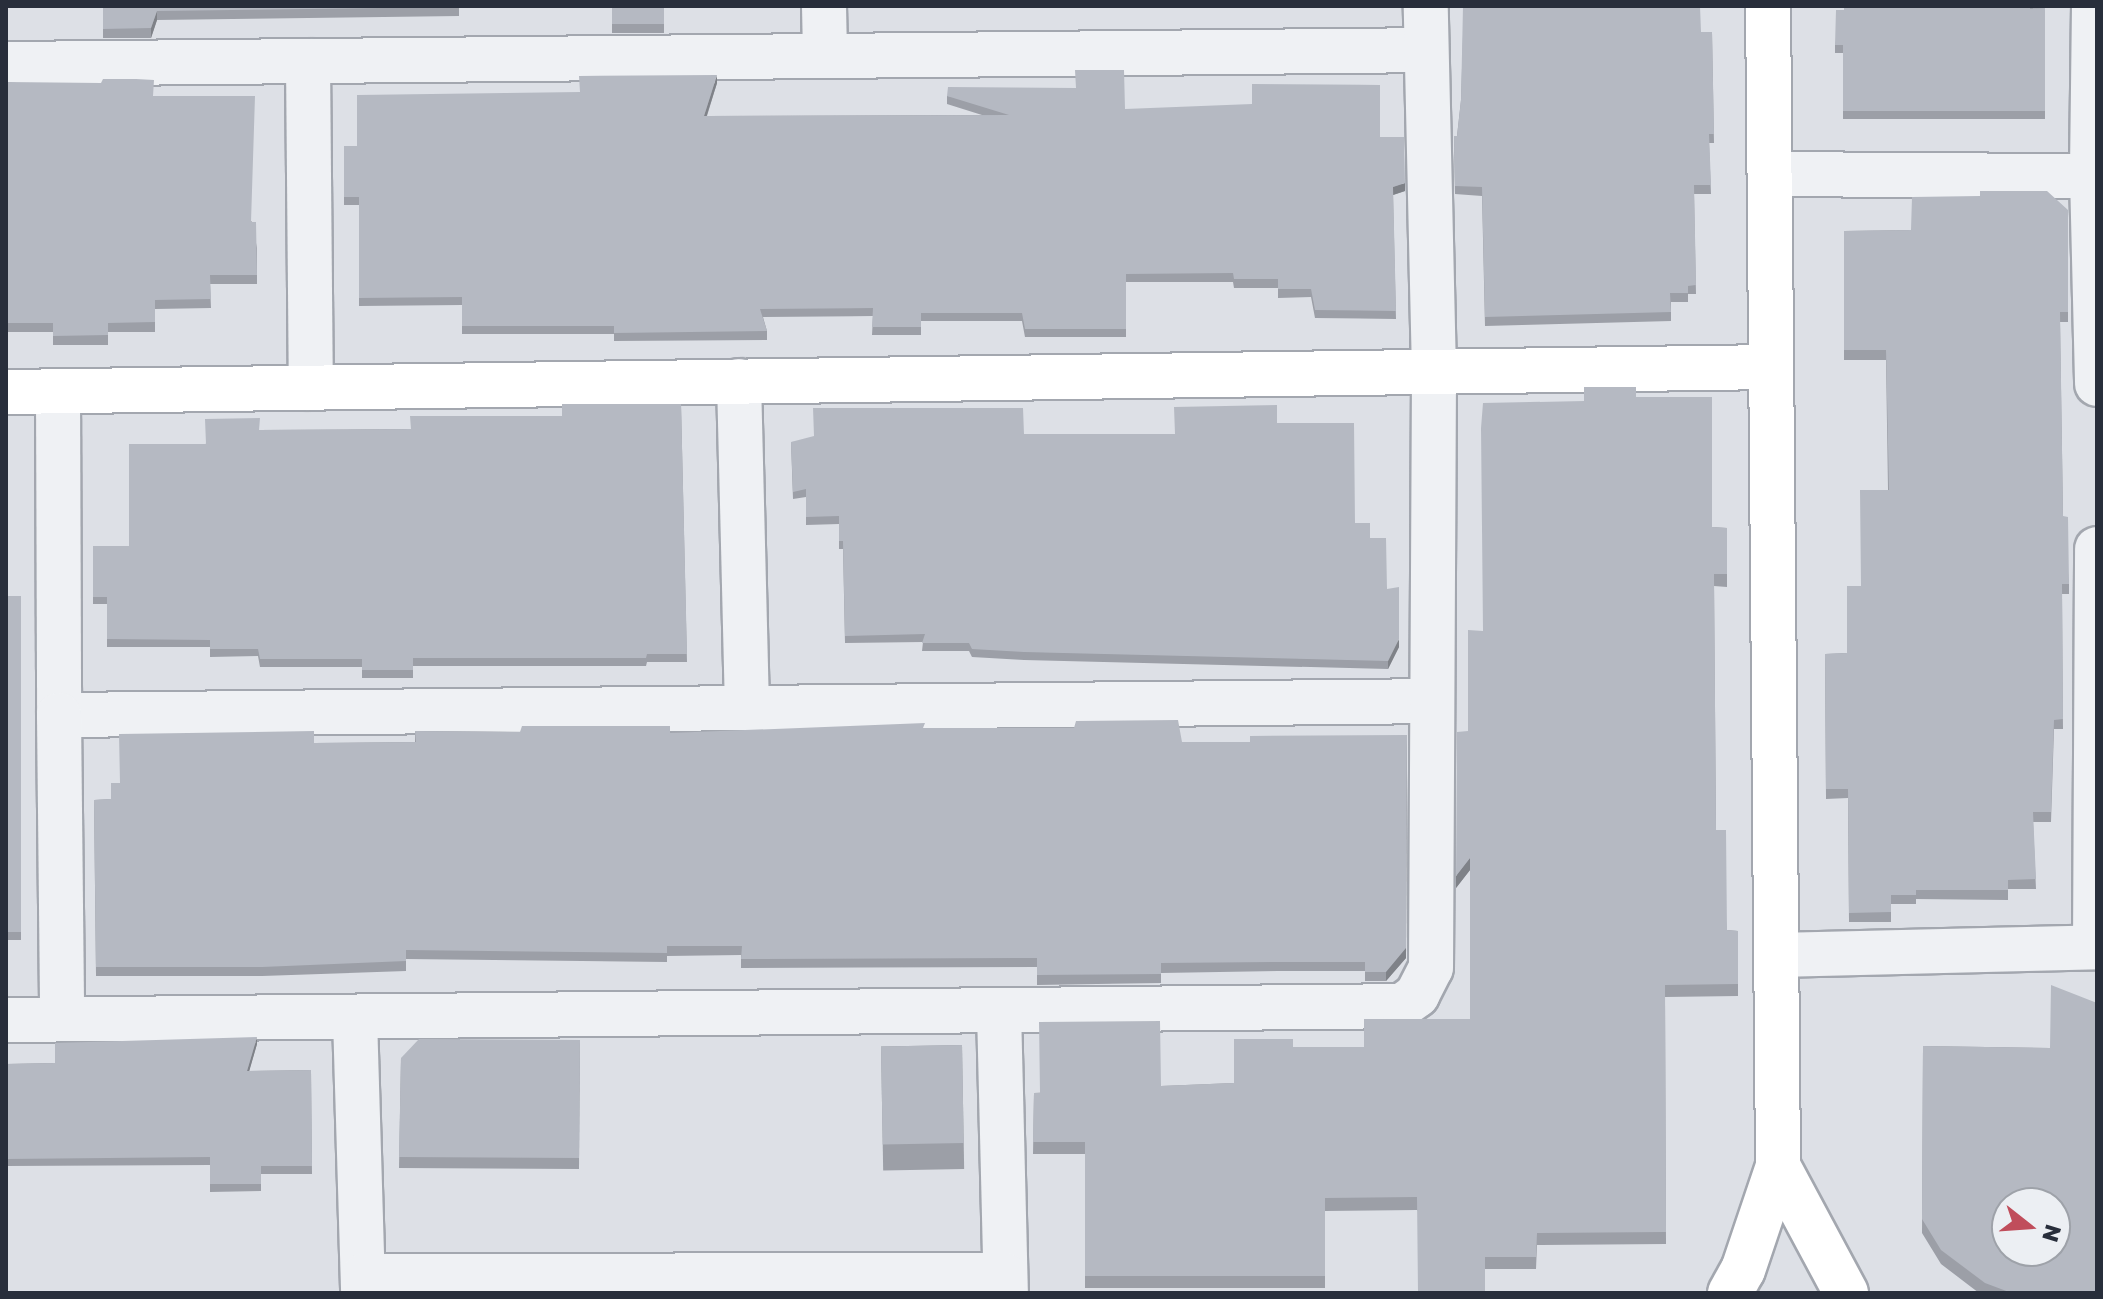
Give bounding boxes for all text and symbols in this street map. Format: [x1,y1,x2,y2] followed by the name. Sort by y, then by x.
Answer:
[1991,1187,2071,1267] north arrow
[2037,1222,2068,1246] text: N

